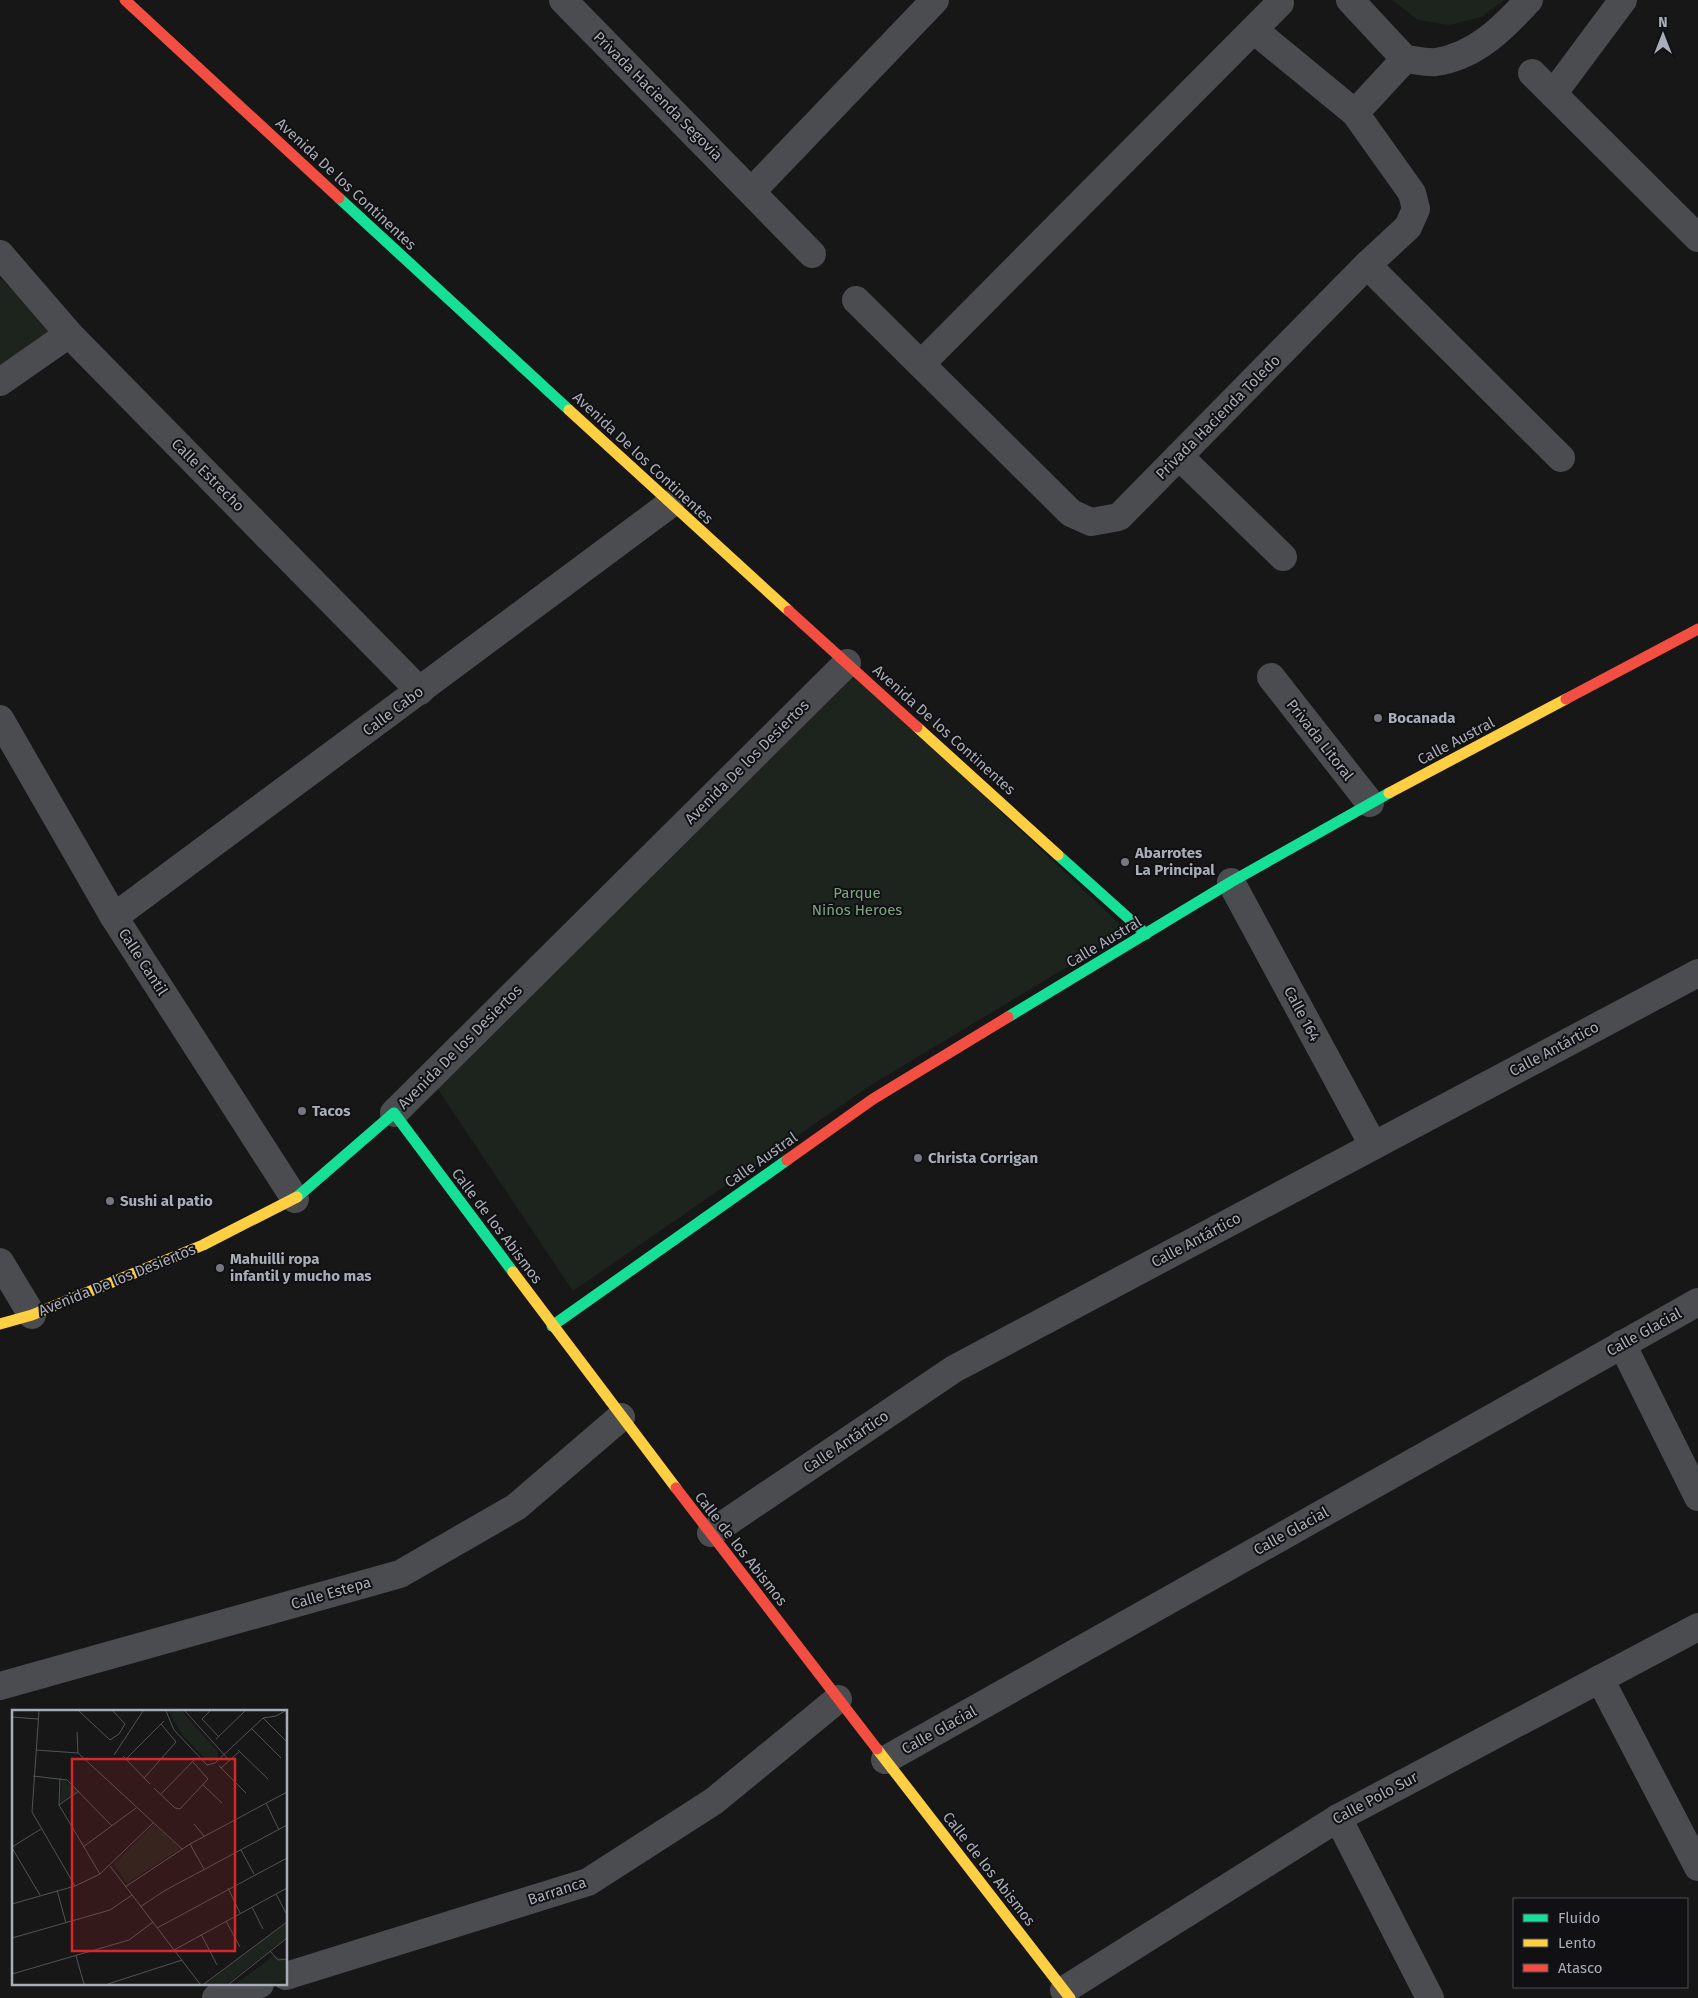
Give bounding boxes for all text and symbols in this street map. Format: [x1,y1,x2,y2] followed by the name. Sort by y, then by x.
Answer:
[1638,10,1688,60] north arrow
[1658,14,1668,31] text: N
[590,28,726,164] street label: Privada Hacienda Segovia
[272,114,420,254] street label: Avenida De los Continentes
[1152,351,1284,483] street label: Privada Hacienda Toledo
[569,388,717,528] street label: Avenida De los Continentes
[168,435,248,515] street label: Calle Estrecho
[869,661,1019,799] street label: Avenida De los Continentes
[359,682,427,740] street label: Calle Cabo
[681,696,813,828] street label: Avenida De los Desiertos
[1283,696,1358,785] street label: Privada Litoral
[1388,709,1455,727] place label: Bocanada
[1372,712,1384,724] marker: Bocanada
[1414,713,1498,769] street label: Calle Austral
[1134,844,1215,879] place label: Abarrotes La Principal
[1119,856,1131,868] marker: Abarrotes La Principal
[812,884,902,919] park label: Parque Niños Heroes
[1063,912,1145,971] street label: Calle Austral
[115,925,172,999] street label: Calle Cantil
[394,981,526,1113] street label: Avenida De los Desiertos
[1280,983,1324,1045] street label: Calle 164
[1506,1018,1602,1080] street label: Calle Antártico
[312,1102,350,1120] place label: Tacos
[296,1105,308,1117] marker: Tacos
[721,1128,801,1192] street label: Calle Austral
[928,1149,1038,1167] place label: Christa Corrigan
[912,1152,924,1164] marker: Christa Corrigan
[448,1165,546,1287] street label: Calle de los Abismos
[120,1192,213,1210] place label: Sushi al patio
[104,1195,116,1207] marker: Sushi al patio
[1148,1209,1244,1271] street label: Calle Antártico
[36,1240,198,1320] street label: Avenida De los Desiertos
[230,1250,372,1285] place label: Mahuilli ropa infantil y mucho mas
[214,1262,226,1274] marker: Mahuilli ropa infantil y mucho mas
[1603,1304,1685,1360] street label: Calle Glacial
[800,1407,892,1477] street label: Calle Antártico
[691,1488,791,1610] street label: Calle de los Abismos
[1250,1503,1332,1559] street label: Calle Glacial
[289,1573,373,1613] street label: Calle Estepa
[898,1702,980,1758] street label: Calle Glacial
[12,1710,288,1986] inset map
[1329,1768,1421,1828] street label: Calle Polo Sur
[939,1808,1039,1930] street label: Calle de los Abismos
[525,1873,589,1909] street label: Barranca
[1513,1898,1688,1988] legend
[1558,1909,1600,1927] text: Fluido
[1558,1934,1596,1952] text: Lento
[1558,1959,1603,1977] text: Atasco

